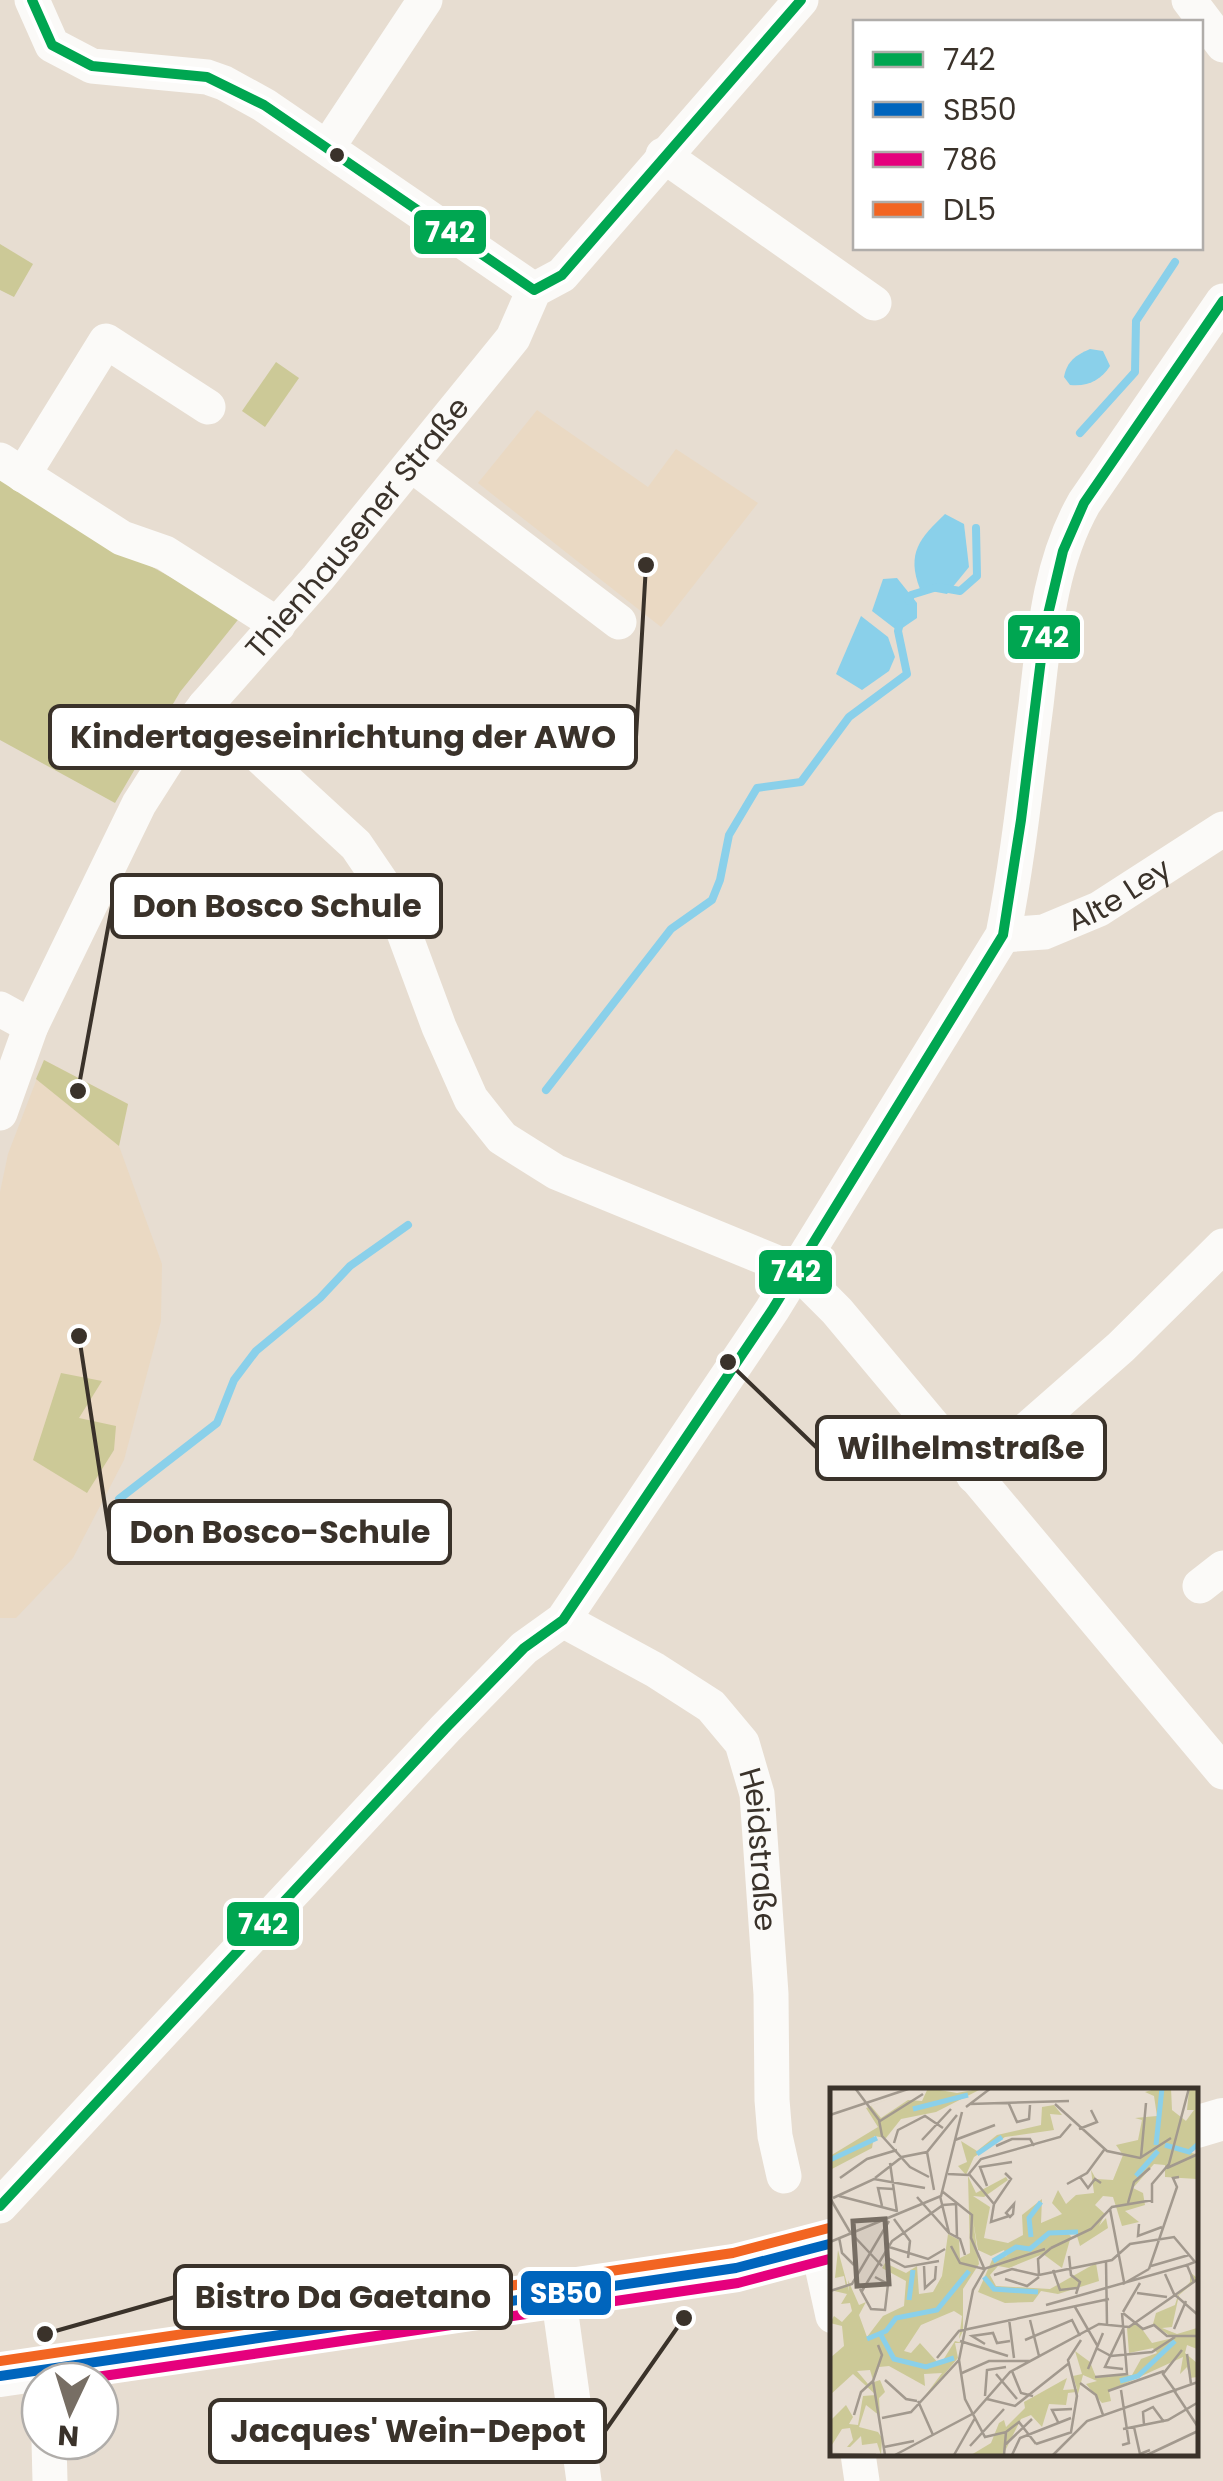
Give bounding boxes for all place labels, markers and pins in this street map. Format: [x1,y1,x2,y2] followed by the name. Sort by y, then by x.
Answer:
[327,145,347,165] unlabelled marker
[50,706,636,768] callout: Kindertageseinrichtung der AWO
[112,875,441,937] callout: Don Bosco Schule
[817,1417,1105,1479] callout: Wilhelmstraße
[109,1501,450,1563] callout: Don Bosco-Schule
[175,2266,511,2328] callout: Bistro Da Gaetano
[210,2400,605,2462] callout: Jacques' Wein-Depot

